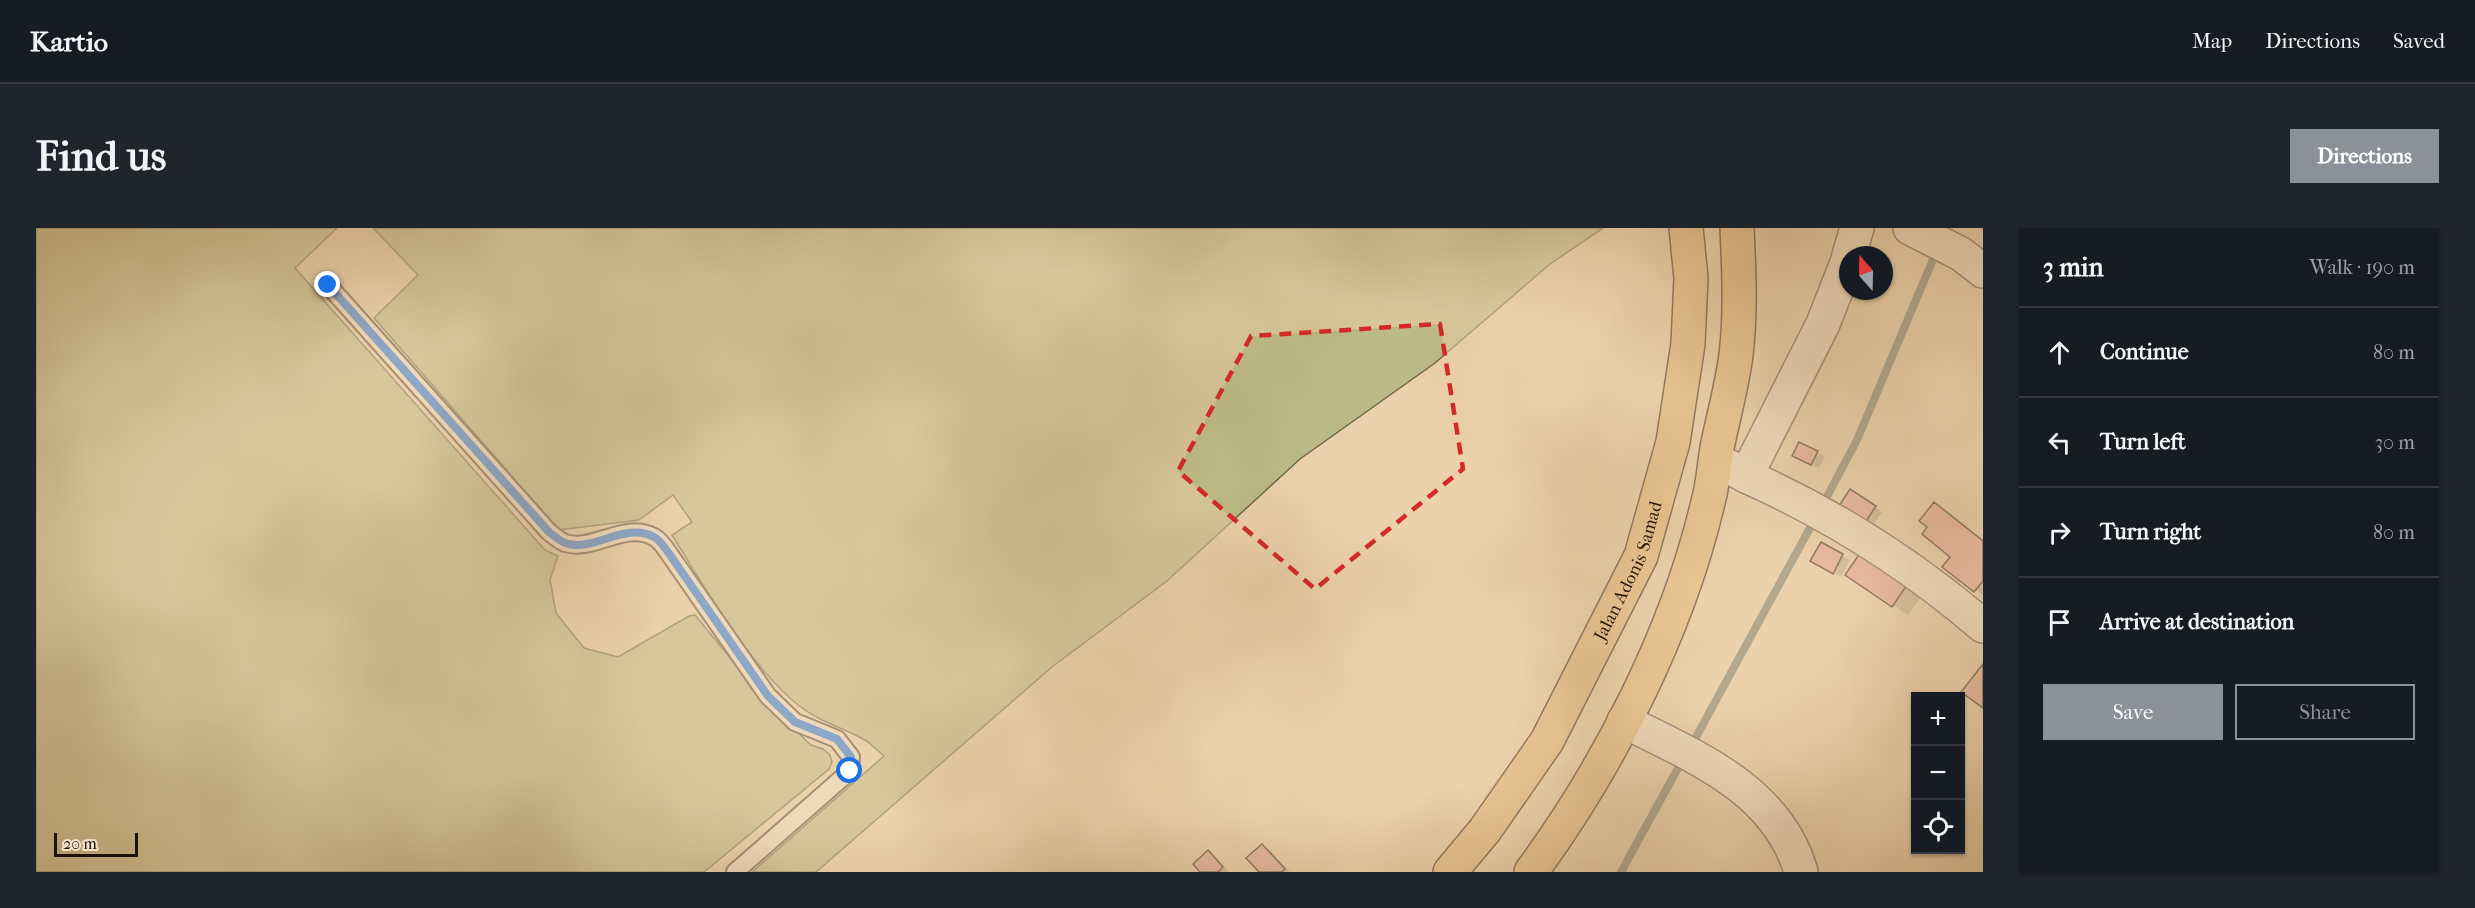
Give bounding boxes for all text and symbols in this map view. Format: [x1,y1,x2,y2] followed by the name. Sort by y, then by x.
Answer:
[30,25,108,58] text: Kartio
[2192,29,2232,53] text: Map
[2265,29,2360,53] text: Directions
[2393,29,2445,53] text: Saved
[2290,129,2439,183] button: Directions
[36,132,166,181] text: Find us
[1839,246,1893,300] north arrow
[2043,252,2104,283] text: 3 min
[2309,256,2415,279] text: Walk · 190 m
[314,271,340,297] route end
[2043,336,2076,369] icon: ahead
[2100,339,2189,365] text: Continue
[2373,341,2415,364] text: 80 m
[2043,426,2076,459] icon: left
[2100,429,2186,455] text: Turn left
[2375,431,2415,454] text: 30 m
[1588,499,1666,646] street label: Jalan Adonis Samad
[2043,516,2076,549] icon: right
[2100,519,2201,545] text: Turn right
[2373,521,2415,544] text: 80 m
[2043,606,2076,639] icon: arrive
[2100,609,2294,635] text: Arrive at destination
[2043,684,2223,740] button: Save
[2235,684,2415,740] button: Share
[1911,692,1965,854] map controls
[1911,692,1965,746] button: +
[1911,746,1965,800] button: −
[836,757,862,783] route start
[1911,800,1965,854] button: locate
[54,830,138,858] scale bar
[63,834,97,853] text: 20 m

